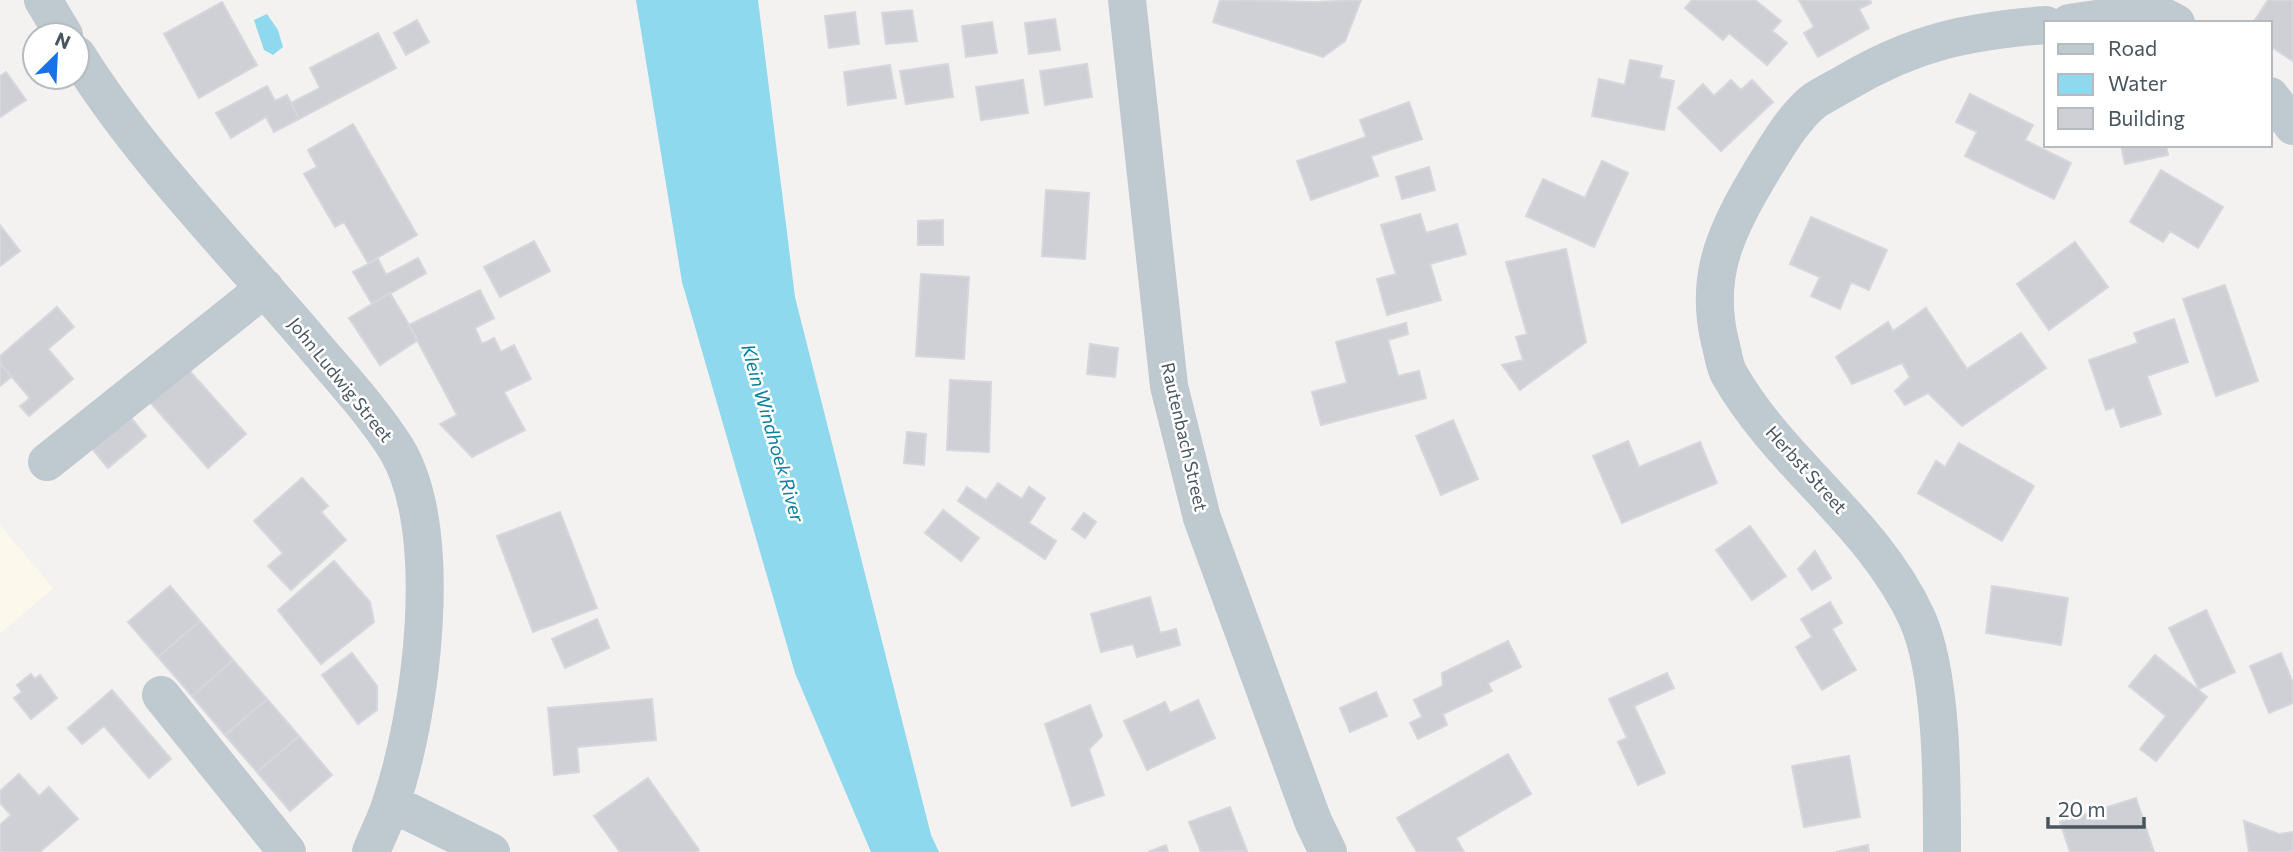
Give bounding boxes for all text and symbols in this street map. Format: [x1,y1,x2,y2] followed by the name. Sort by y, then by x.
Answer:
[21,21,91,91] north arrow
[2044,21,2272,147] legend
[52,27,74,53] text: N
[2108,35,2157,60] text: Road
[2108,70,2167,95] text: Water
[2108,105,2185,130] text: Building
[284,313,398,446] street label: John Ludwig Street
[737,341,810,526] water label: Klein Windhoek River
[1157,360,1213,513] street label: Rautenbach Street
[1762,421,1852,518] street label: Herbst Street
[2048,786,2144,830] scale bar
[2058,796,2106,821] text: 20 m

